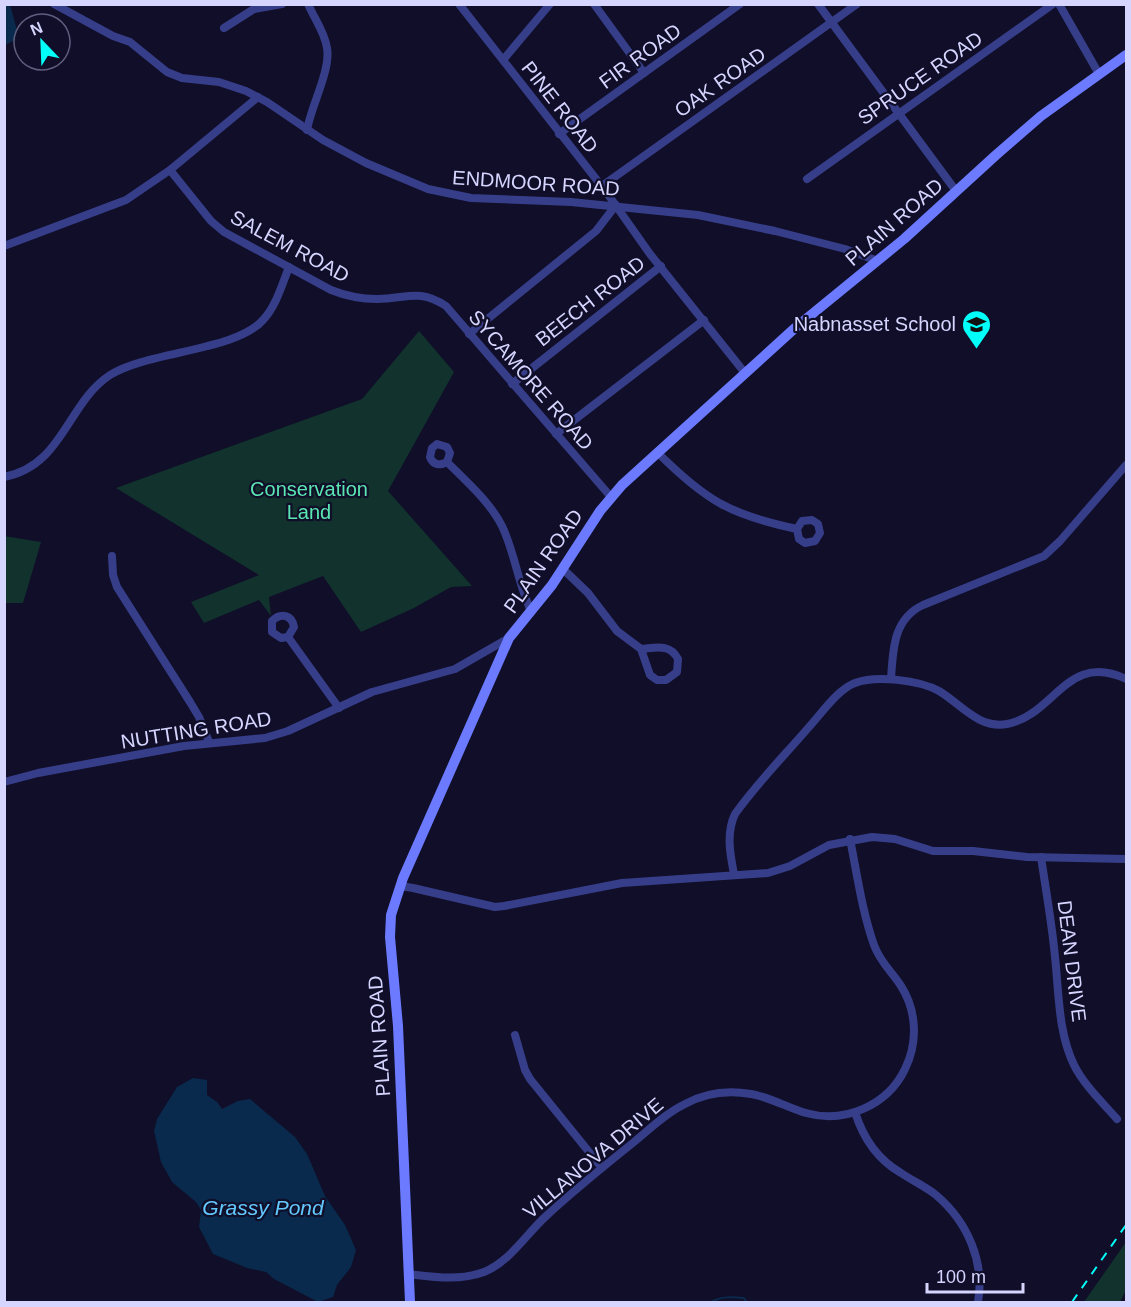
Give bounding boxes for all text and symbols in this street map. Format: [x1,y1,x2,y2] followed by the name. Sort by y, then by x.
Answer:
[12,12,72,72] north arrow
[28,19,45,39] text: N
[595,19,685,93] street label: FIR ROAD
[854,27,986,129] street label: SPRUCE ROAD
[670,43,770,121] street label: OAK ROAD
[517,57,603,157] street label: PINE ROAD
[452,166,620,200] street label: ENDMOOR ROAD
[841,174,947,270] street label: PLAIN ROAD
[227,206,353,286] street label: SALEM ROAD
[531,252,649,350] street label: BEECH ROAD
[464,306,598,454] street label: SYCAMORE ROAD
[961,308,993,350] school or university icon: Nabnasset School
[794,313,956,335] place label: Nabnasset School
[250,478,368,523] park label: Conservation Land
[499,505,587,617] street label: PLAIN ROAD
[119,707,273,753] street label: NUTTING ROAD
[1054,899,1090,1023] street label: DEAN DRIVE
[364,975,394,1097] street label: PLAIN ROAD
[519,1093,667,1223] street label: VILLANOVA DRIVE
[202,1196,325,1219] water label: Grassy Pond
[927,1256,1023,1294] scale bar
[936,1267,986,1287] text: 100 m

